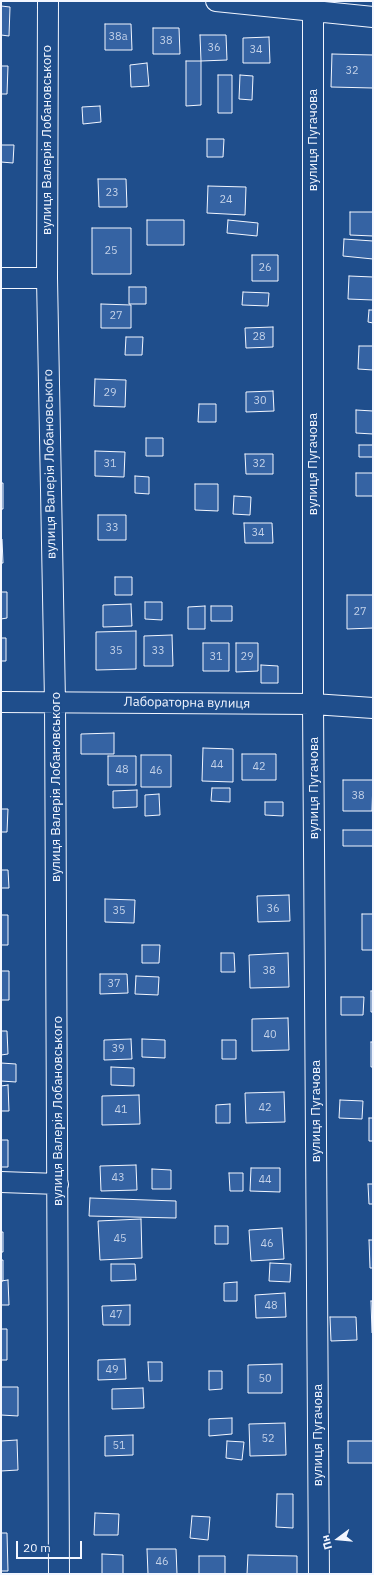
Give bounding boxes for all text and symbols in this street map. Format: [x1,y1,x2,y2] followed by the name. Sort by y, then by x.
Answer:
[108,30,128,44] house number: 38а
[159,34,173,48] house number: 38
[207,41,221,55] house number: 36
[249,43,263,57] house number: 34
[39,45,55,235] street label: вулиця Валерія Лобановського
[345,64,359,78] house number: 32
[305,89,321,191] street label: вулиця Пугачова
[105,186,119,200] house number: 23
[219,193,233,207] house number: 24
[104,244,118,258] house number: 25
[258,261,272,275] house number: 26
[109,309,123,323] house number: 27
[252,330,266,344] house number: 28
[41,369,59,559] street label: вулиця Валерія Лобановського
[103,386,117,400] house number: 29
[253,394,267,408] house number: 30
[305,413,321,515] street label: вулиця Пугачова
[103,457,117,471] house number: 31
[252,457,266,471] house number: 32
[105,521,119,535] house number: 33
[251,526,265,540] house number: 34
[353,605,367,619] house number: 27
[109,644,123,658] house number: 35
[151,644,165,658] house number: 33
[209,650,223,664] house number: 31
[240,650,254,664] house number: 29
[48,692,64,882] street label: вулиця Валерія Лобановського
[124,694,250,712] street label: Лабораторна вулиця
[306,737,322,839] street label: вулиця Пугачова
[210,758,224,772] house number: 44
[252,760,266,774] house number: 42
[115,763,129,777] house number: 48
[149,764,163,778] house number: 46
[351,789,365,803] house number: 38
[266,902,280,916] house number: 36
[112,904,126,918] house number: 35
[262,964,276,978] house number: 38
[107,977,121,991] house number: 37
[50,1016,66,1206] street label: вулиця Валерія Лобановського
[263,1028,277,1042] house number: 40
[111,1042,125,1056] house number: 39
[308,1060,324,1162] street label: вулиця Пугачова
[258,1101,272,1115] house number: 42
[114,1103,128,1117] house number: 41
[111,1171,125,1185] house number: 43
[258,1173,272,1187] house number: 44
[113,1232,127,1246] house number: 45
[260,1237,274,1251] house number: 46
[264,1299,278,1313] house number: 48
[109,1308,123,1322] house number: 47
[105,1363,119,1377] house number: 49
[258,1372,272,1386] house number: 50
[310,1384,326,1486] street label: вулиця Пугачова
[261,1432,275,1446] house number: 52
[112,1439,126,1453] house number: 51
[318,1519,358,1559] north arrow
[18,1533,84,1559] scale bar
[318,1533,335,1551] text: Пн
[23,1540,51,1555] text: 20 m
[155,1555,169,1569] house number: 46

